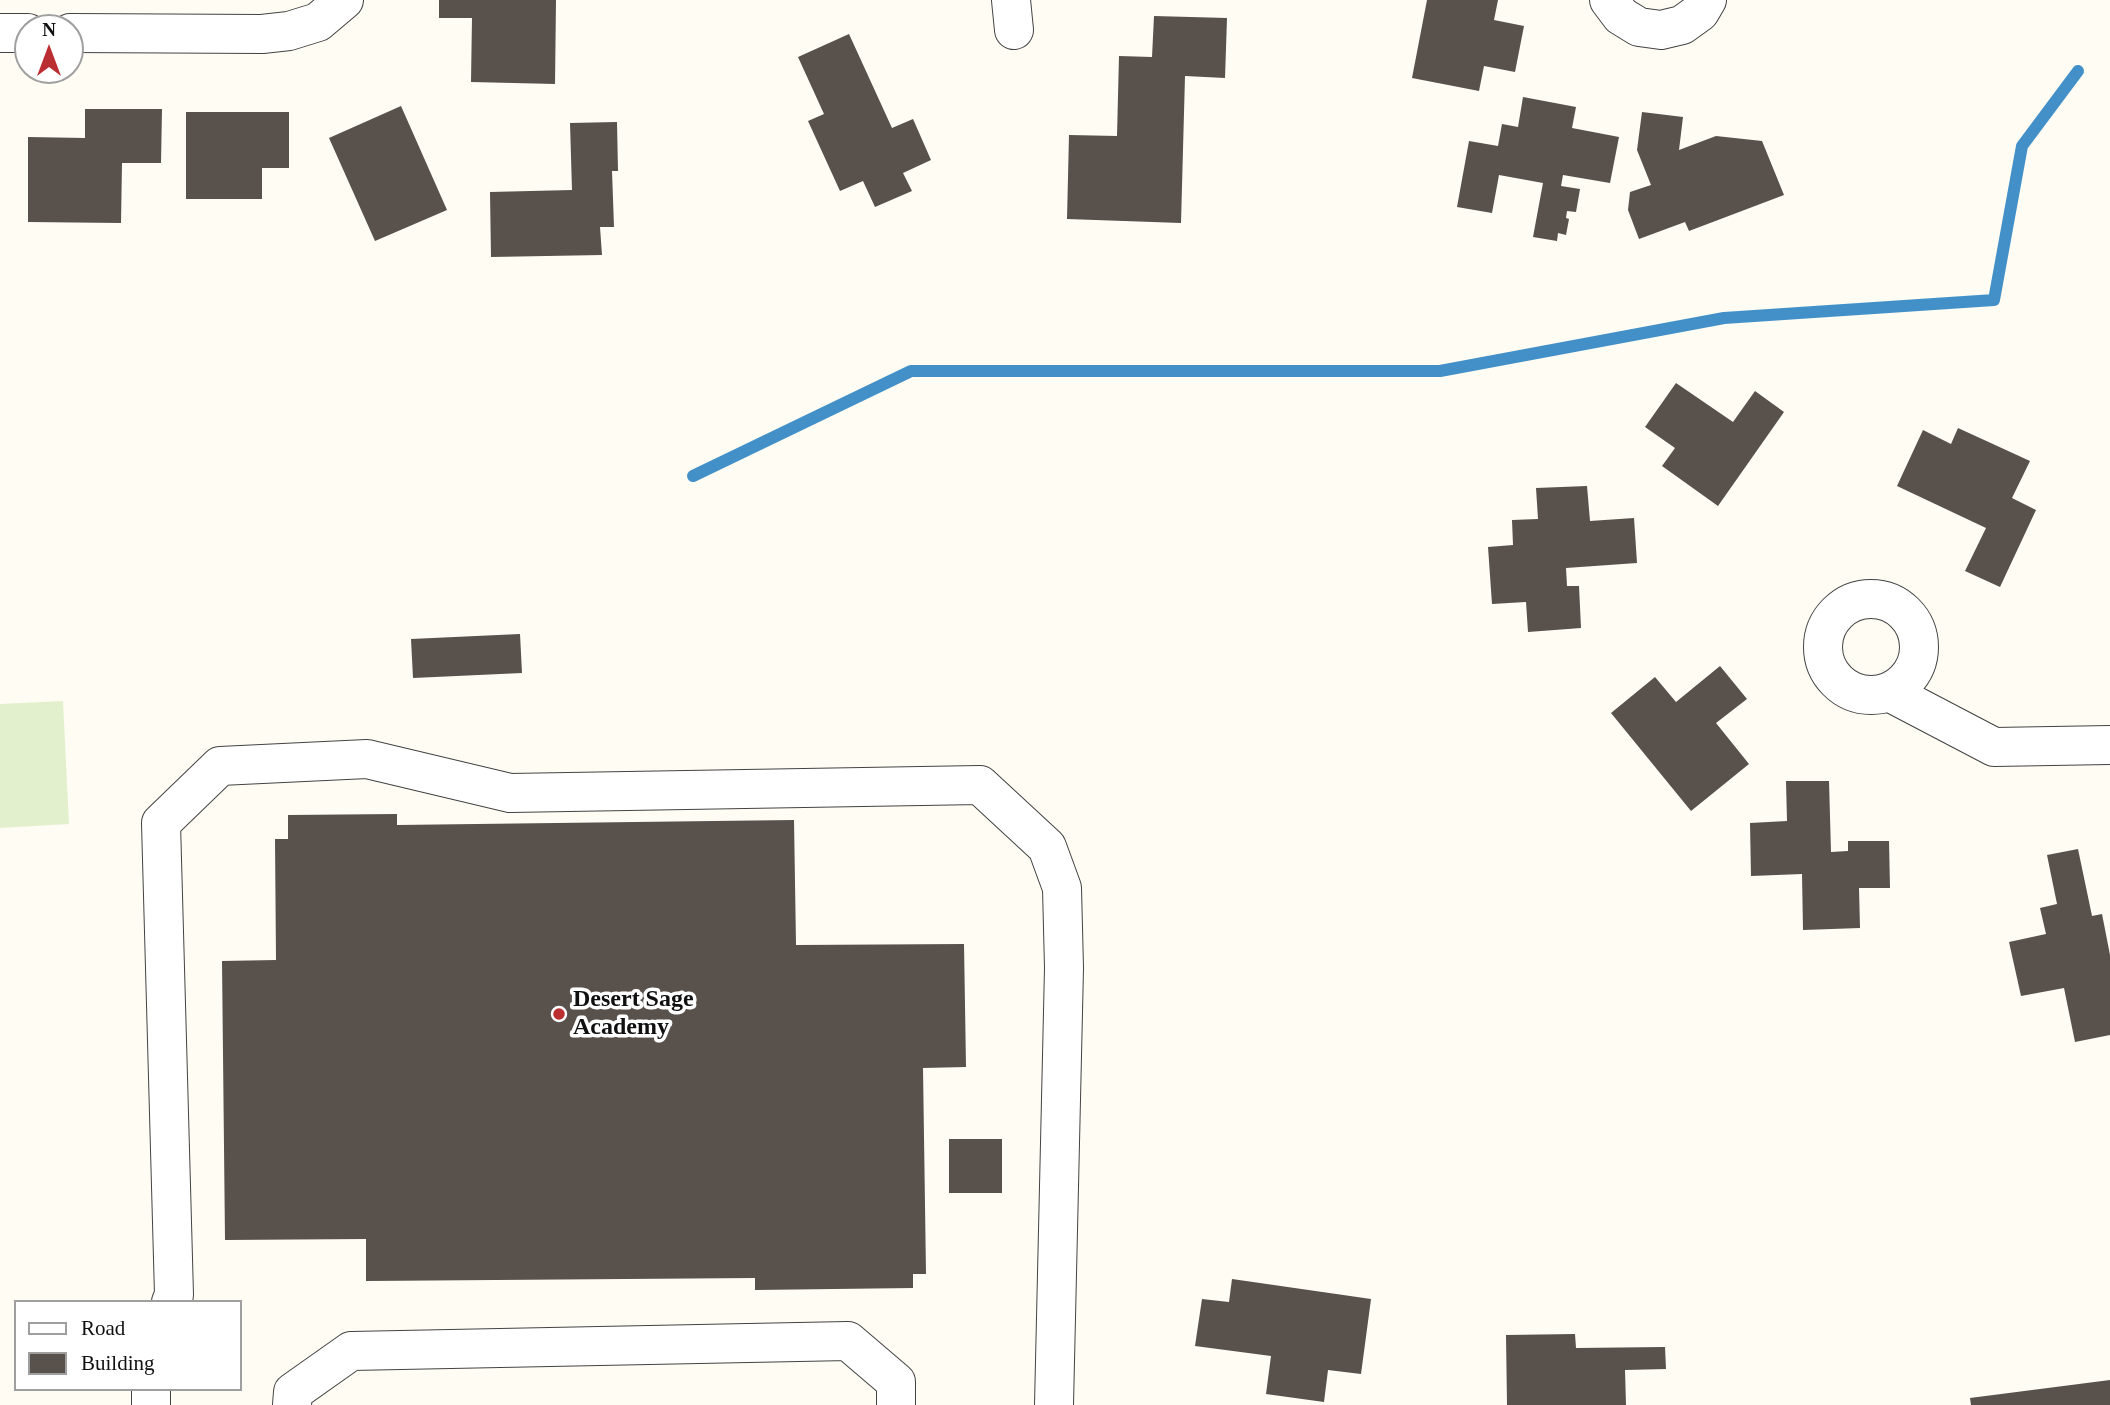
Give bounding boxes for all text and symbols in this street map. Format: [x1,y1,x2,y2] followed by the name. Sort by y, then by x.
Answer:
[14,14,84,84] north arrow
[42,19,56,40] text: N
[573,986,694,1042] place label: Desert Sage Academy
[551,1006,567,1022] marker: Desert Sage Academy
[14,1300,242,1391] legend
[81,1316,125,1340] text: Road
[81,1351,155,1375] text: Building

